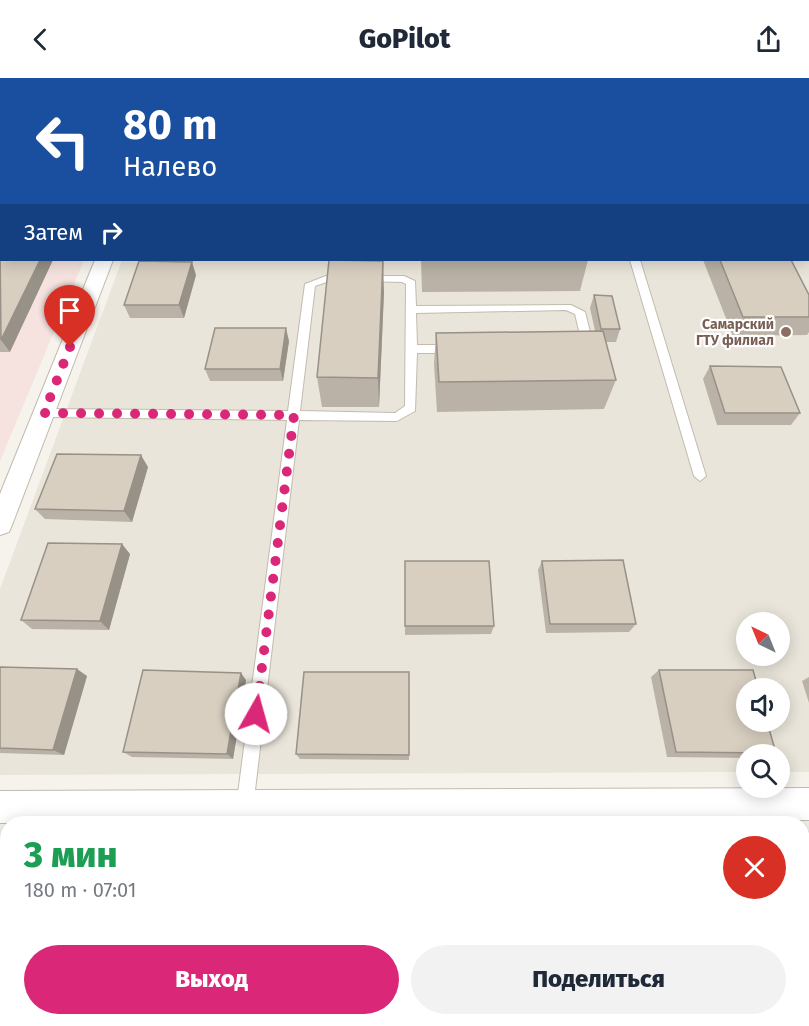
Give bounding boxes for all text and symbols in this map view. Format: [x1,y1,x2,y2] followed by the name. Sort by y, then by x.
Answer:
[24,23,57,56] icon: back
[359,23,450,55] text: GoPilot
[752,23,785,56] icon: share
[123,100,217,150] text: 80 m
[24,102,102,180] icon: left
[123,151,217,183] text: Налево
[95,216,128,249] icon: right
[24,219,83,246] text: Затем
[44,285,95,347] pin
[53,294,86,327] icon: arrive
[696,316,774,349] place label: Самарский ГТУ филиал
[779,325,793,339] marker: Самарский ГТУ филиал
[736,612,790,666] north arrow
[736,612,790,798] map controls
[736,678,790,732] button: sound
[224,682,288,746] position arrow
[736,744,790,798] button: search
[24,833,118,877] text: 3 мин
[723,836,786,899] button: close
[24,878,136,902] text: 180 m · 07:01
[24,945,399,1014] button: Выход
[411,945,786,1014] button: Поделиться

